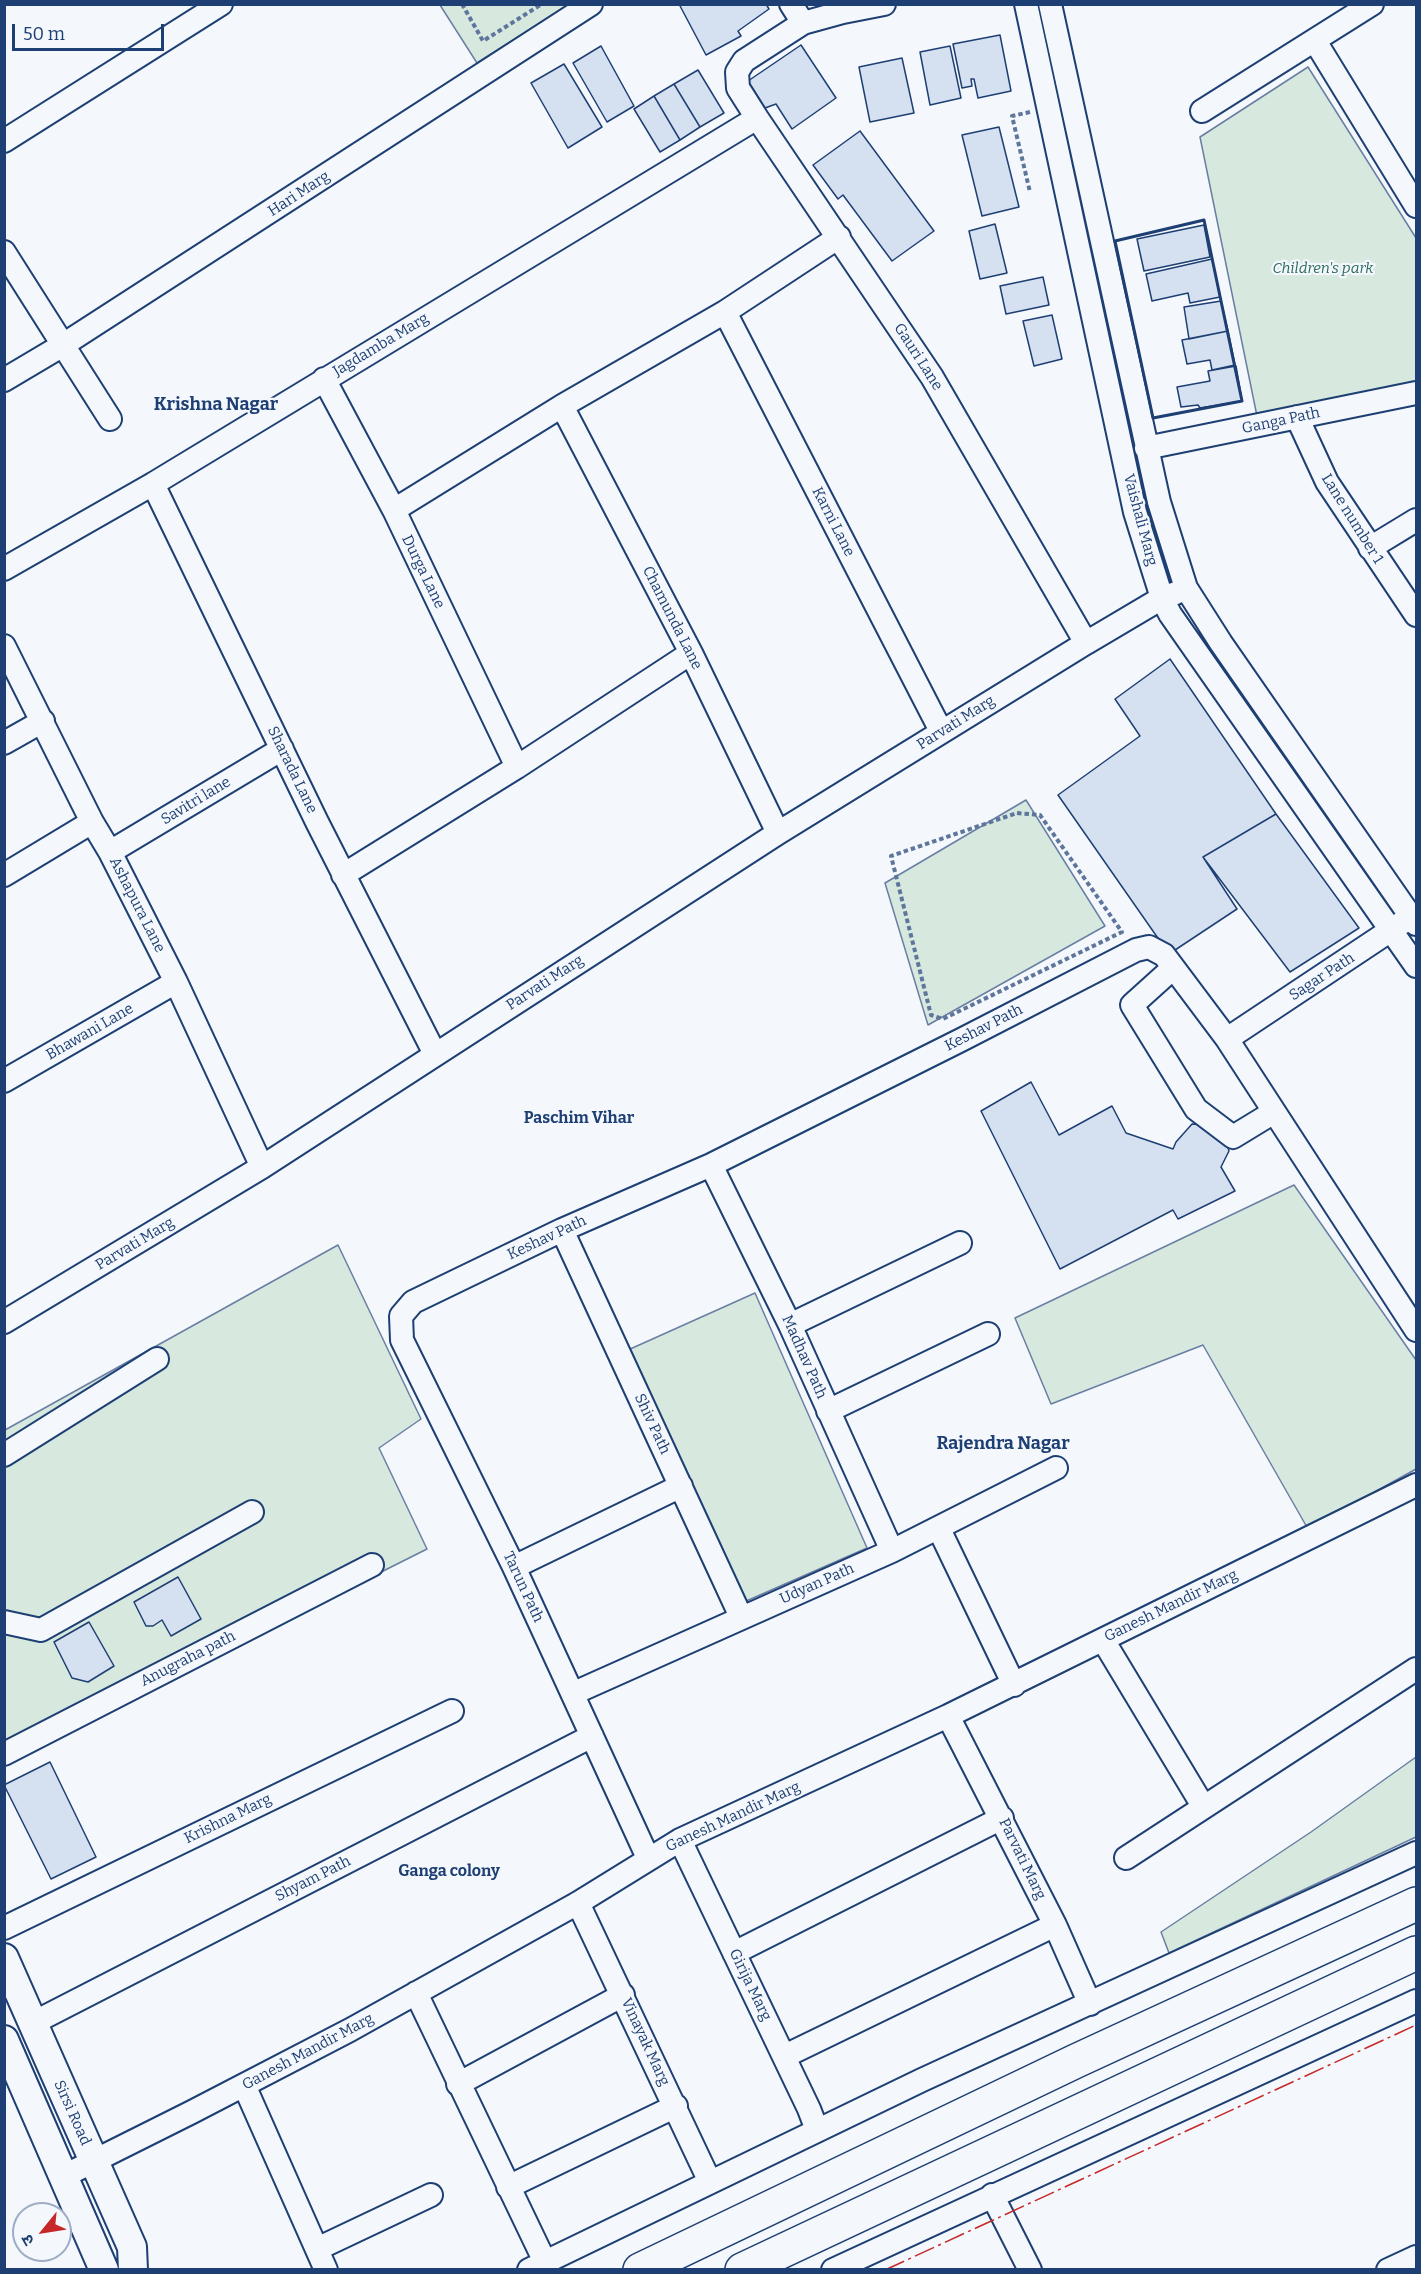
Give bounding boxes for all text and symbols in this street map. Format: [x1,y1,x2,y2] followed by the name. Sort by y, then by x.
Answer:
[15,12,166,50] scale bar
[23,23,65,45] text: 50 m
[265,167,333,221] street label: Hari Marg
[1273,260,1373,278] park label: Children's park
[330,309,432,381] street label: Jagdamba Marg
[890,320,946,394] street label: Gauri Lane
[154,394,278,416] district label: Krishna Nagar
[1240,404,1322,438] street label: Ganga Path
[1317,471,1387,567] street label: Lane number 1
[1119,472,1161,568] street label: Vaishali Marg
[808,484,858,560] street label: Karni Lane
[397,532,449,612] street label: Durga Lane
[638,563,706,673] street label: Chamunda Lane
[914,692,998,754] street label: Parvati Marg
[263,723,321,817] street label: Sharada Lane
[158,773,234,829] street label: Savitri lane
[105,854,169,956] street label: Ashapura Lane
[1286,949,1358,1005] street label: Sagar Path
[503,951,587,1015] street label: Parvati Marg
[43,1000,137,1064] street label: Bhawani Lane
[942,1001,1026,1055] street label: Keshav Path
[524,1109,634,1129] district label: Paschim Vihar
[505,1212,589,1264] street label: Keshav Path
[93,1214,177,1274] street label: Parvati Marg
[778,1312,830,1402] street label: Madhav Path
[630,1391,674,1457] street label: Shiv Path
[936,1433,1070,1455] district label: Rajendra Nagar
[499,1549,547,1625] street label: Tarun Path
[777,1560,857,1608] street label: Udyan Path
[1101,1566,1241,1646] street label: Ganesh Mandir Marg
[138,1627,238,1691] street label: Anugraha path
[663,1778,803,1856] street label: Ganesh Mandir Marg
[182,1790,274,1848] street label: Krishna Marg
[995,1815,1049,1903] street label: Parvati Marg
[272,1852,354,1906] street label: Shyam Path
[398,1862,500,1882] district label: Ganga colony
[725,1946,775,2024] street label: Girija Marg
[617,1995,673,2089] street label: Vinayak Marg
[239,2010,377,2094] street label: Ganesh Mandir Marg
[50,2078,94,2148] street label: Sirsi Road
[12,2202,72,2262] north arrow
[17,2231,38,2249] text: उ

